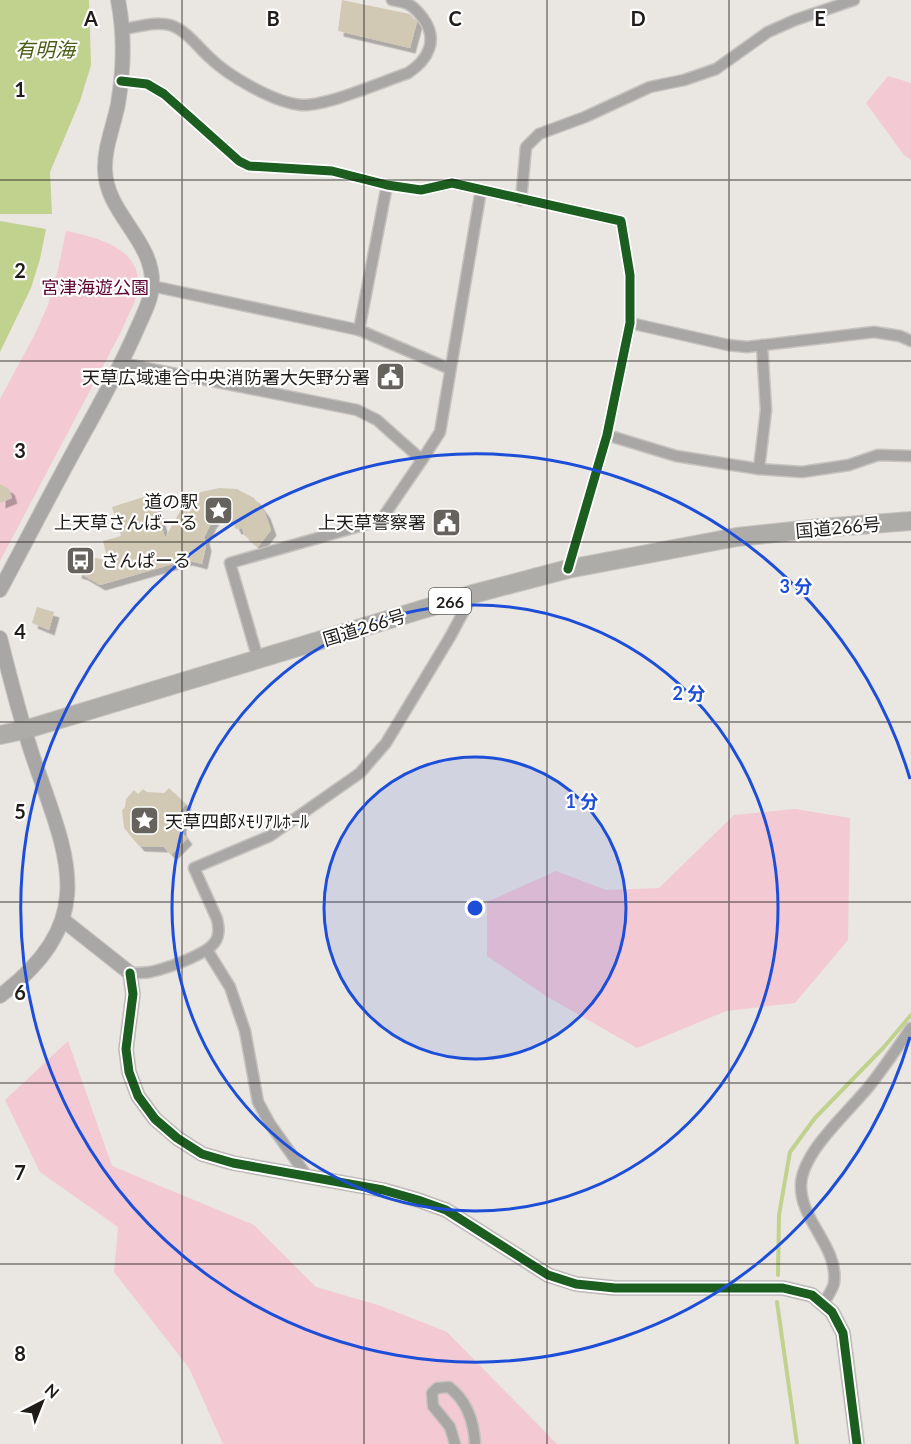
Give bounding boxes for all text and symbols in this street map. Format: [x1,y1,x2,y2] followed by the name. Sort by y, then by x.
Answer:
[83,6,98,30] text: A
[266,6,280,30] text: B
[448,6,462,30] text: C
[630,6,646,30] text: D
[814,6,826,30] text: E
[15,37,78,61] water label: 有明海
[14,77,26,101] text: 1
[14,258,26,282] text: 2
[41,276,149,298] park label: 宮津海遊公園
[375,361,407,393] public building icon: 天草広域連合中央消防署大矢野分署
[82,366,370,388] place label: 天草広域連合中央消防署大矢野分署
[14,438,26,462] text: 3
[54,490,198,533] place label: 道の駅 上天草さんばーる
[203,495,235,527] place icon: 道の駅 上天草さんばーる
[431,506,463,538] public building icon: 上天草警察署
[318,511,426,533] place label: 上天草警察署
[795,512,881,542] street label: 国道266号
[64,544,96,576] bus stop icon: さんぱーる
[101,549,191,571] place label: さんぱーる
[780,575,812,597] text: 3 分
[429,588,471,614] road number: 266
[320,604,408,650] street label: 国道266号
[14,619,26,643] text: 4
[673,682,705,704] text: 2 分
[566,790,598,812] text: 1 分
[14,799,26,823] text: 5
[128,805,160,837] place icon: 天草四郎ﾒﾓﾘｱﾙﾎｰﾙ
[165,810,309,832] place label: 天草四郎ﾒﾓﾘｱﾙﾎｰﾙ
[465,898,485,918] centre of rings
[14,980,26,1004] text: 6
[14,1160,26,1184] text: 7
[14,1341,26,1365] text: 8
[12,1372,72,1432] north arrow
[41,1379,63,1402] text: N

